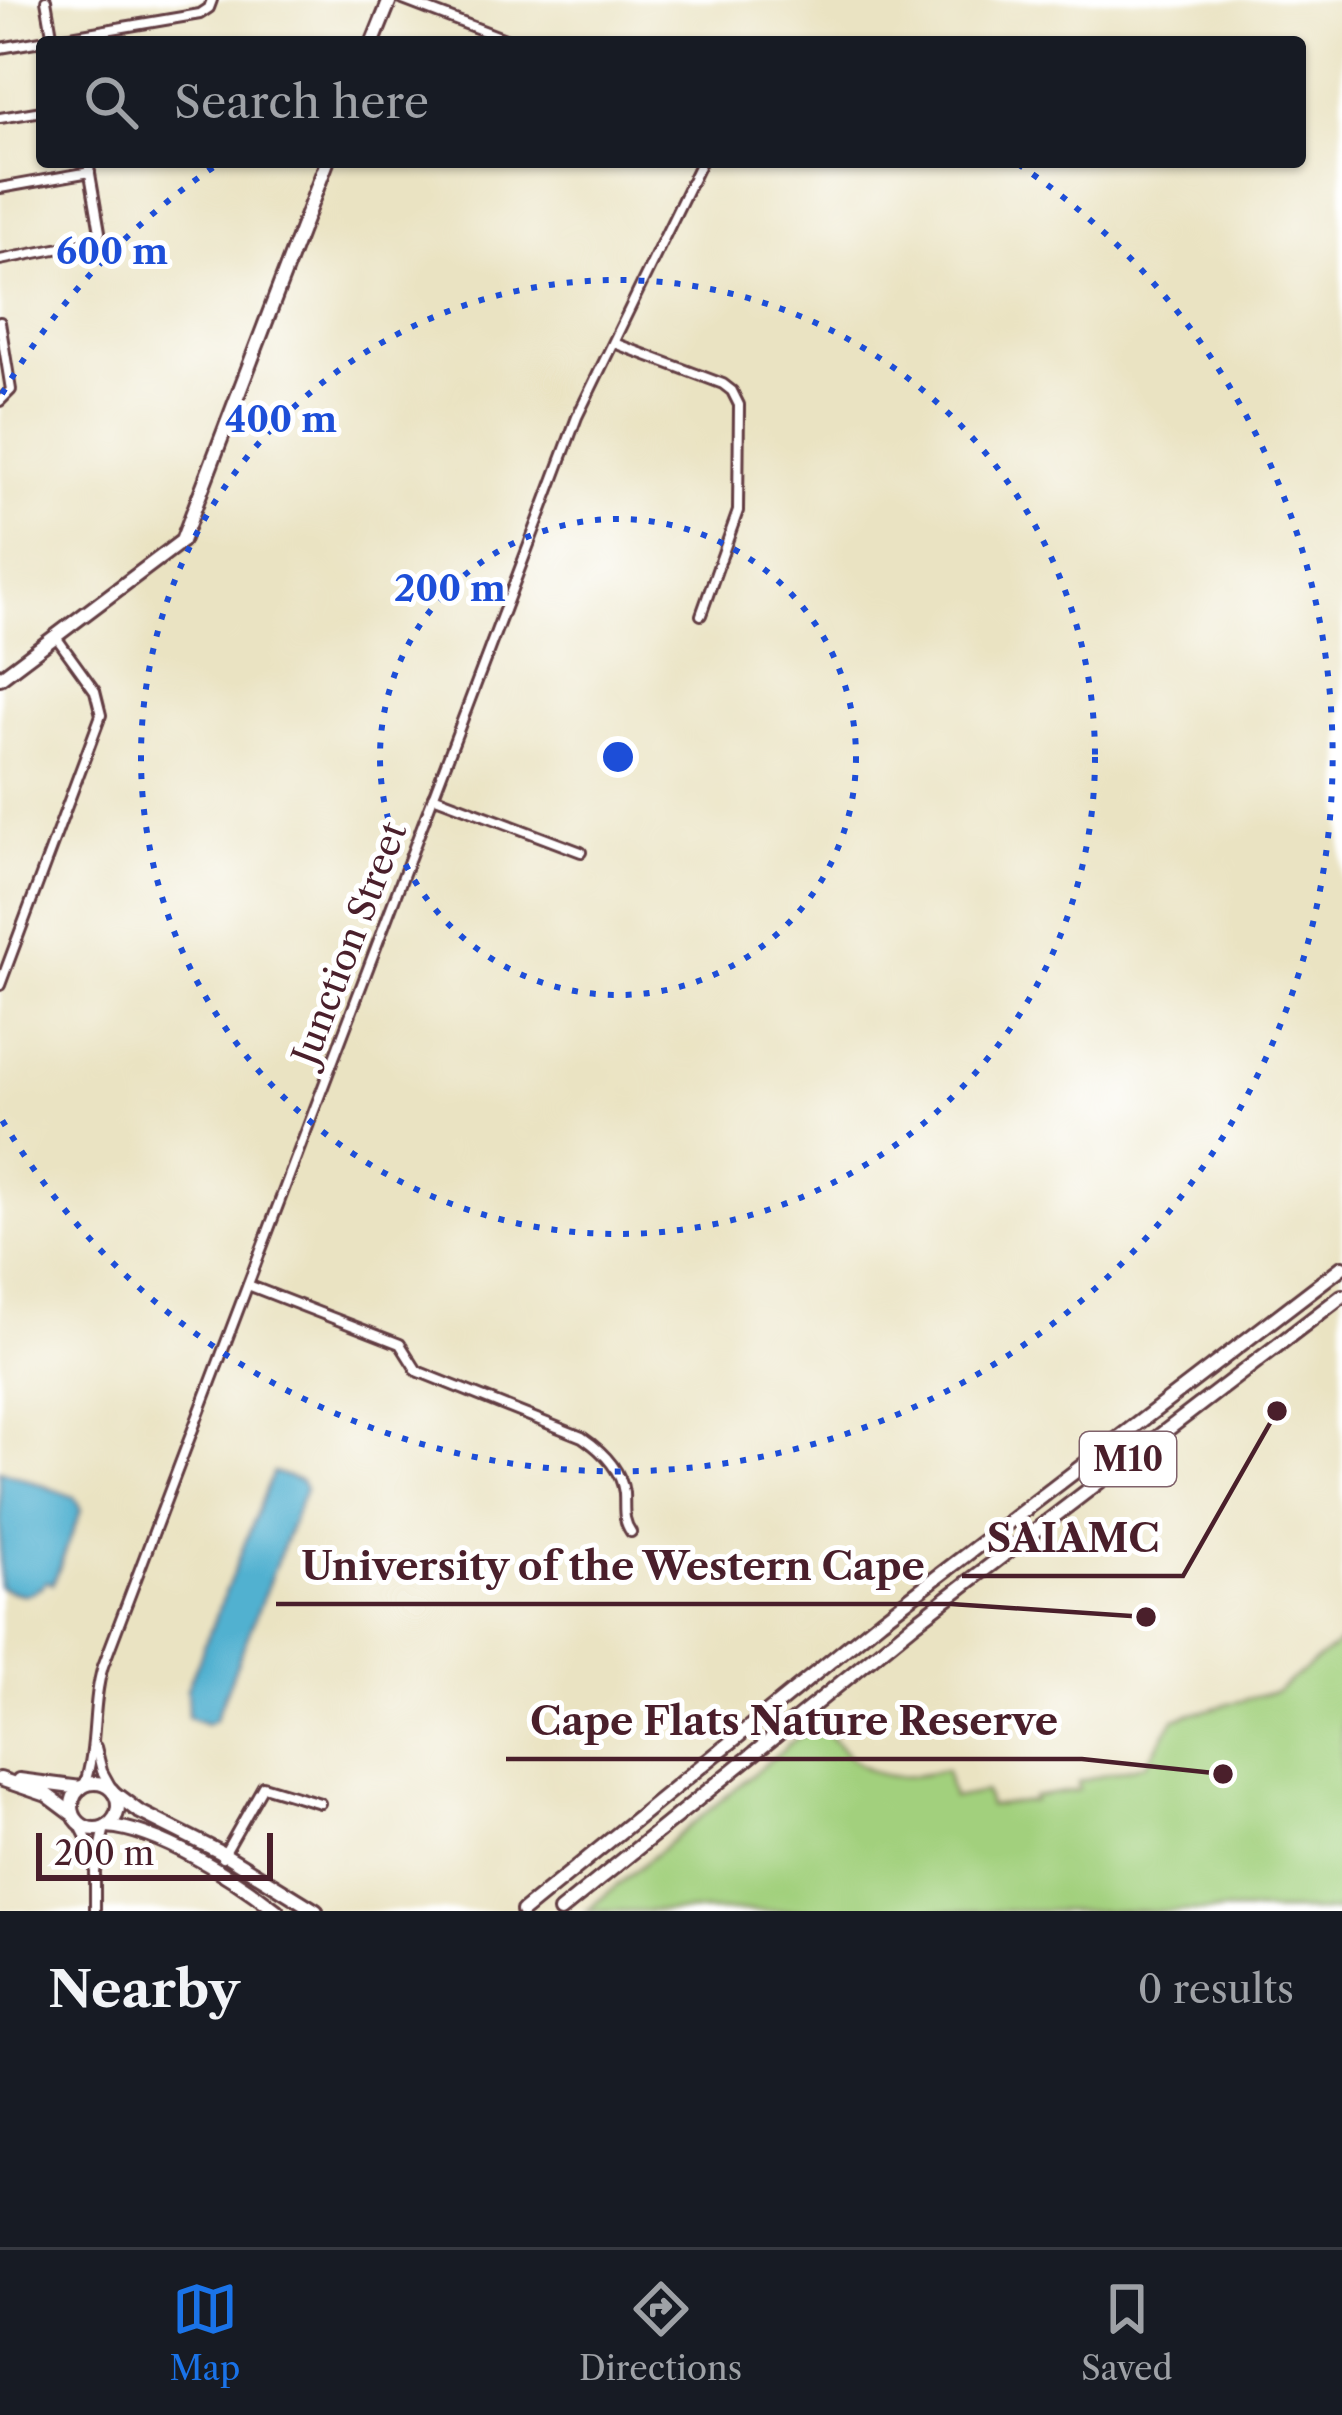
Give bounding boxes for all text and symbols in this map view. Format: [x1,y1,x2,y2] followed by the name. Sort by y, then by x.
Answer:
[36,36,1306,168] search box
[78,69,144,135] icon: search
[174,74,429,130] text: Search here
[56,229,168,273] text: 600 m
[225,397,337,441] text: 400 m
[394,566,506,610] text: 200 m
[597,736,639,778] centre of rings
[281,815,415,1075] street label: Junction Street
[1080,1432,1176,1486] road number: M10
[962,1501,1183,1576] callout: SAIAMC
[986,1514,1160,1562] text: SAIAMC
[276,1529,951,1604] callout: University of the Western Cape
[301,1542,925,1590] text: University of the Western Cape
[506,1684,1082,1759] callout: Cape Flats Nature Reserve
[530,1697,1058,1745] text: Cape Flats Nature Reserve
[36,1827,273,1880] scale bar
[54,1833,154,1874] text: 200 m
[48,1958,240,2020] text: Nearby
[1138,1965,1294,2013] text: 0 results
[169,2276,240,2389] tab: Map
[579,2276,742,2389] tab: Directions
[1081,2276,1173,2389] tab: Saved

